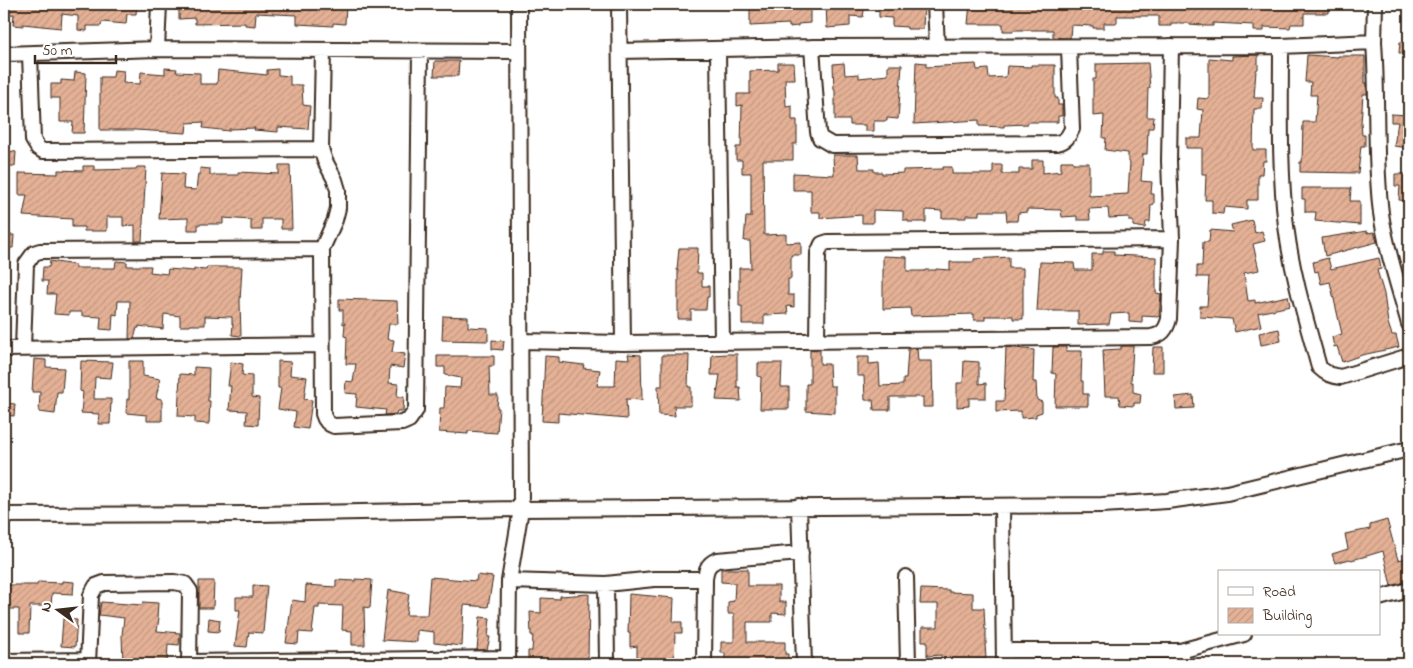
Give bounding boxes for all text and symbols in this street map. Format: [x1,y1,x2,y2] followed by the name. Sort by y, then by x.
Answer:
[35,32,116,64] scale bar
[42,40,73,62] text: 50 m
[1218,570,1380,636] legend
[1263,581,1296,603] text: Road
[32,586,82,636] north arrow
[36,600,58,614] text: N
[1262,605,1312,628] text: Building

